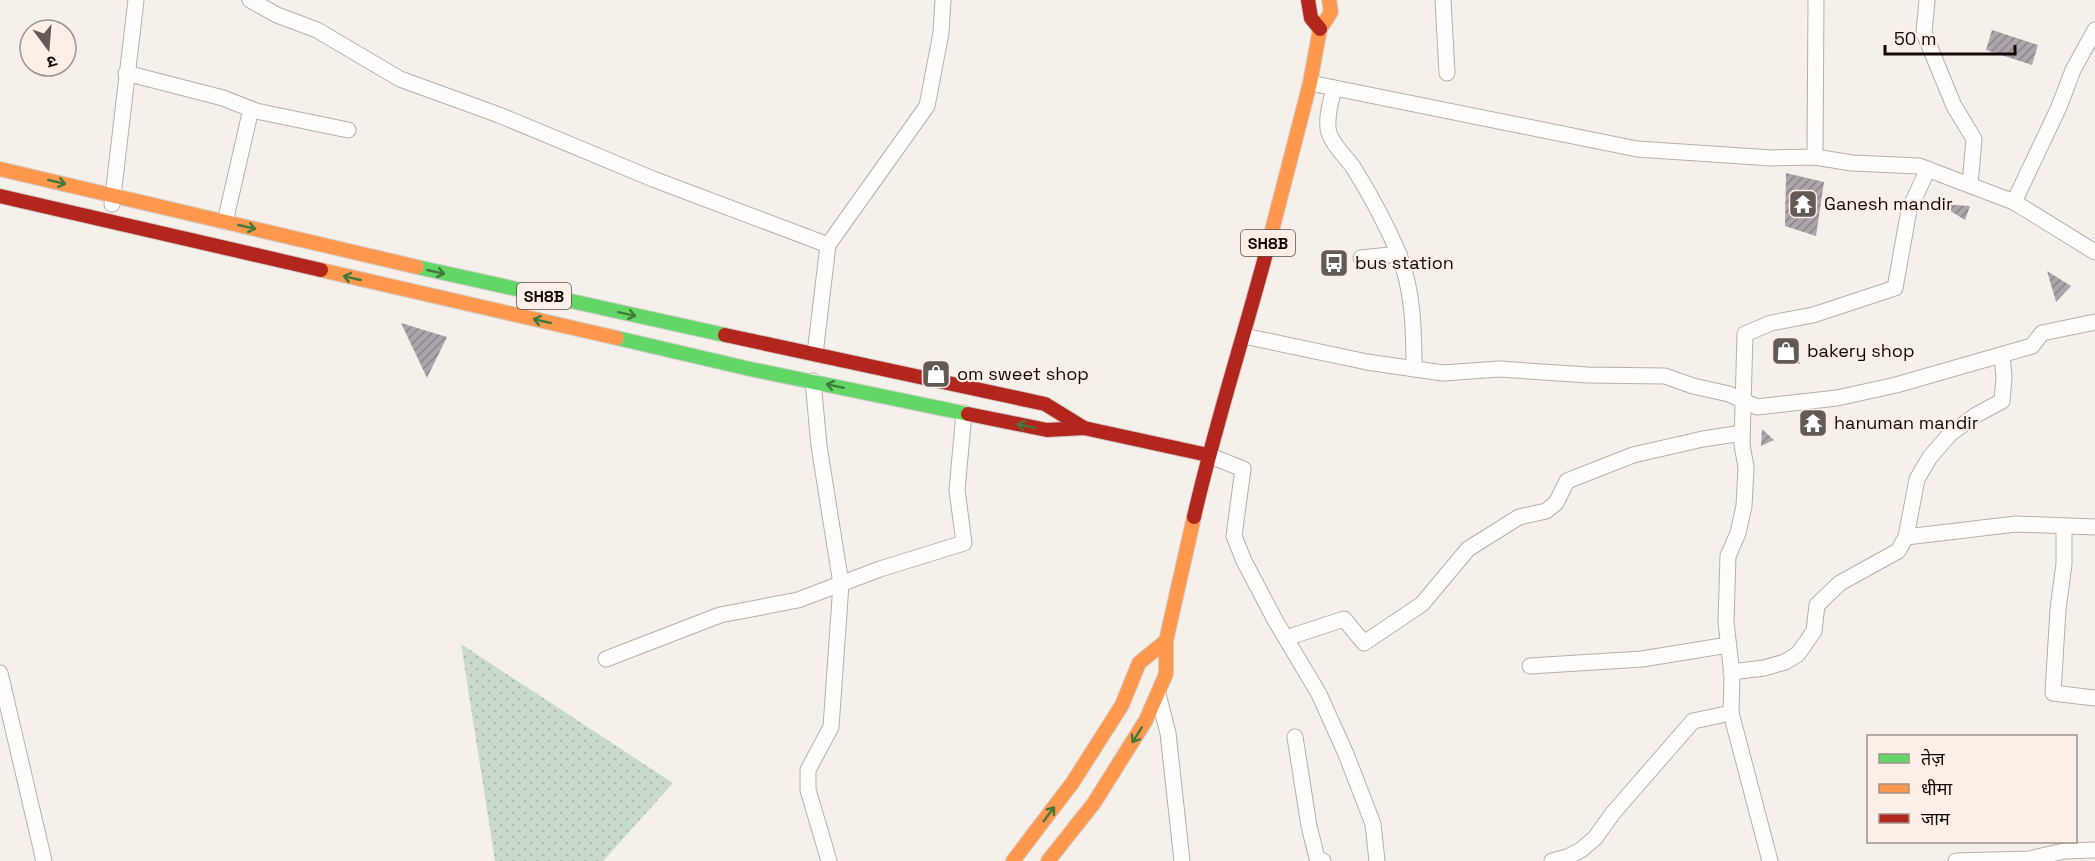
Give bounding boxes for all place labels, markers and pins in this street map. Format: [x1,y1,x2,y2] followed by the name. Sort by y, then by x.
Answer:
[1787,188,1819,220] temple icon: Ganesh mandir
[1824,192,1953,215] place label: Ganesh mandir
[1318,247,1350,279] bus stop icon: bus station
[1355,251,1454,274] place label: bus station
[1770,335,1802,367] shop icon: bakery shop
[1807,339,1914,362] place label: bakery shop
[920,358,952,390] shop icon: om sweet shop
[957,362,1089,385] place label: om sweet shop
[1797,407,1829,439] temple icon: hanuman mandir
[1834,411,1979,434] place label: hanuman mandir

